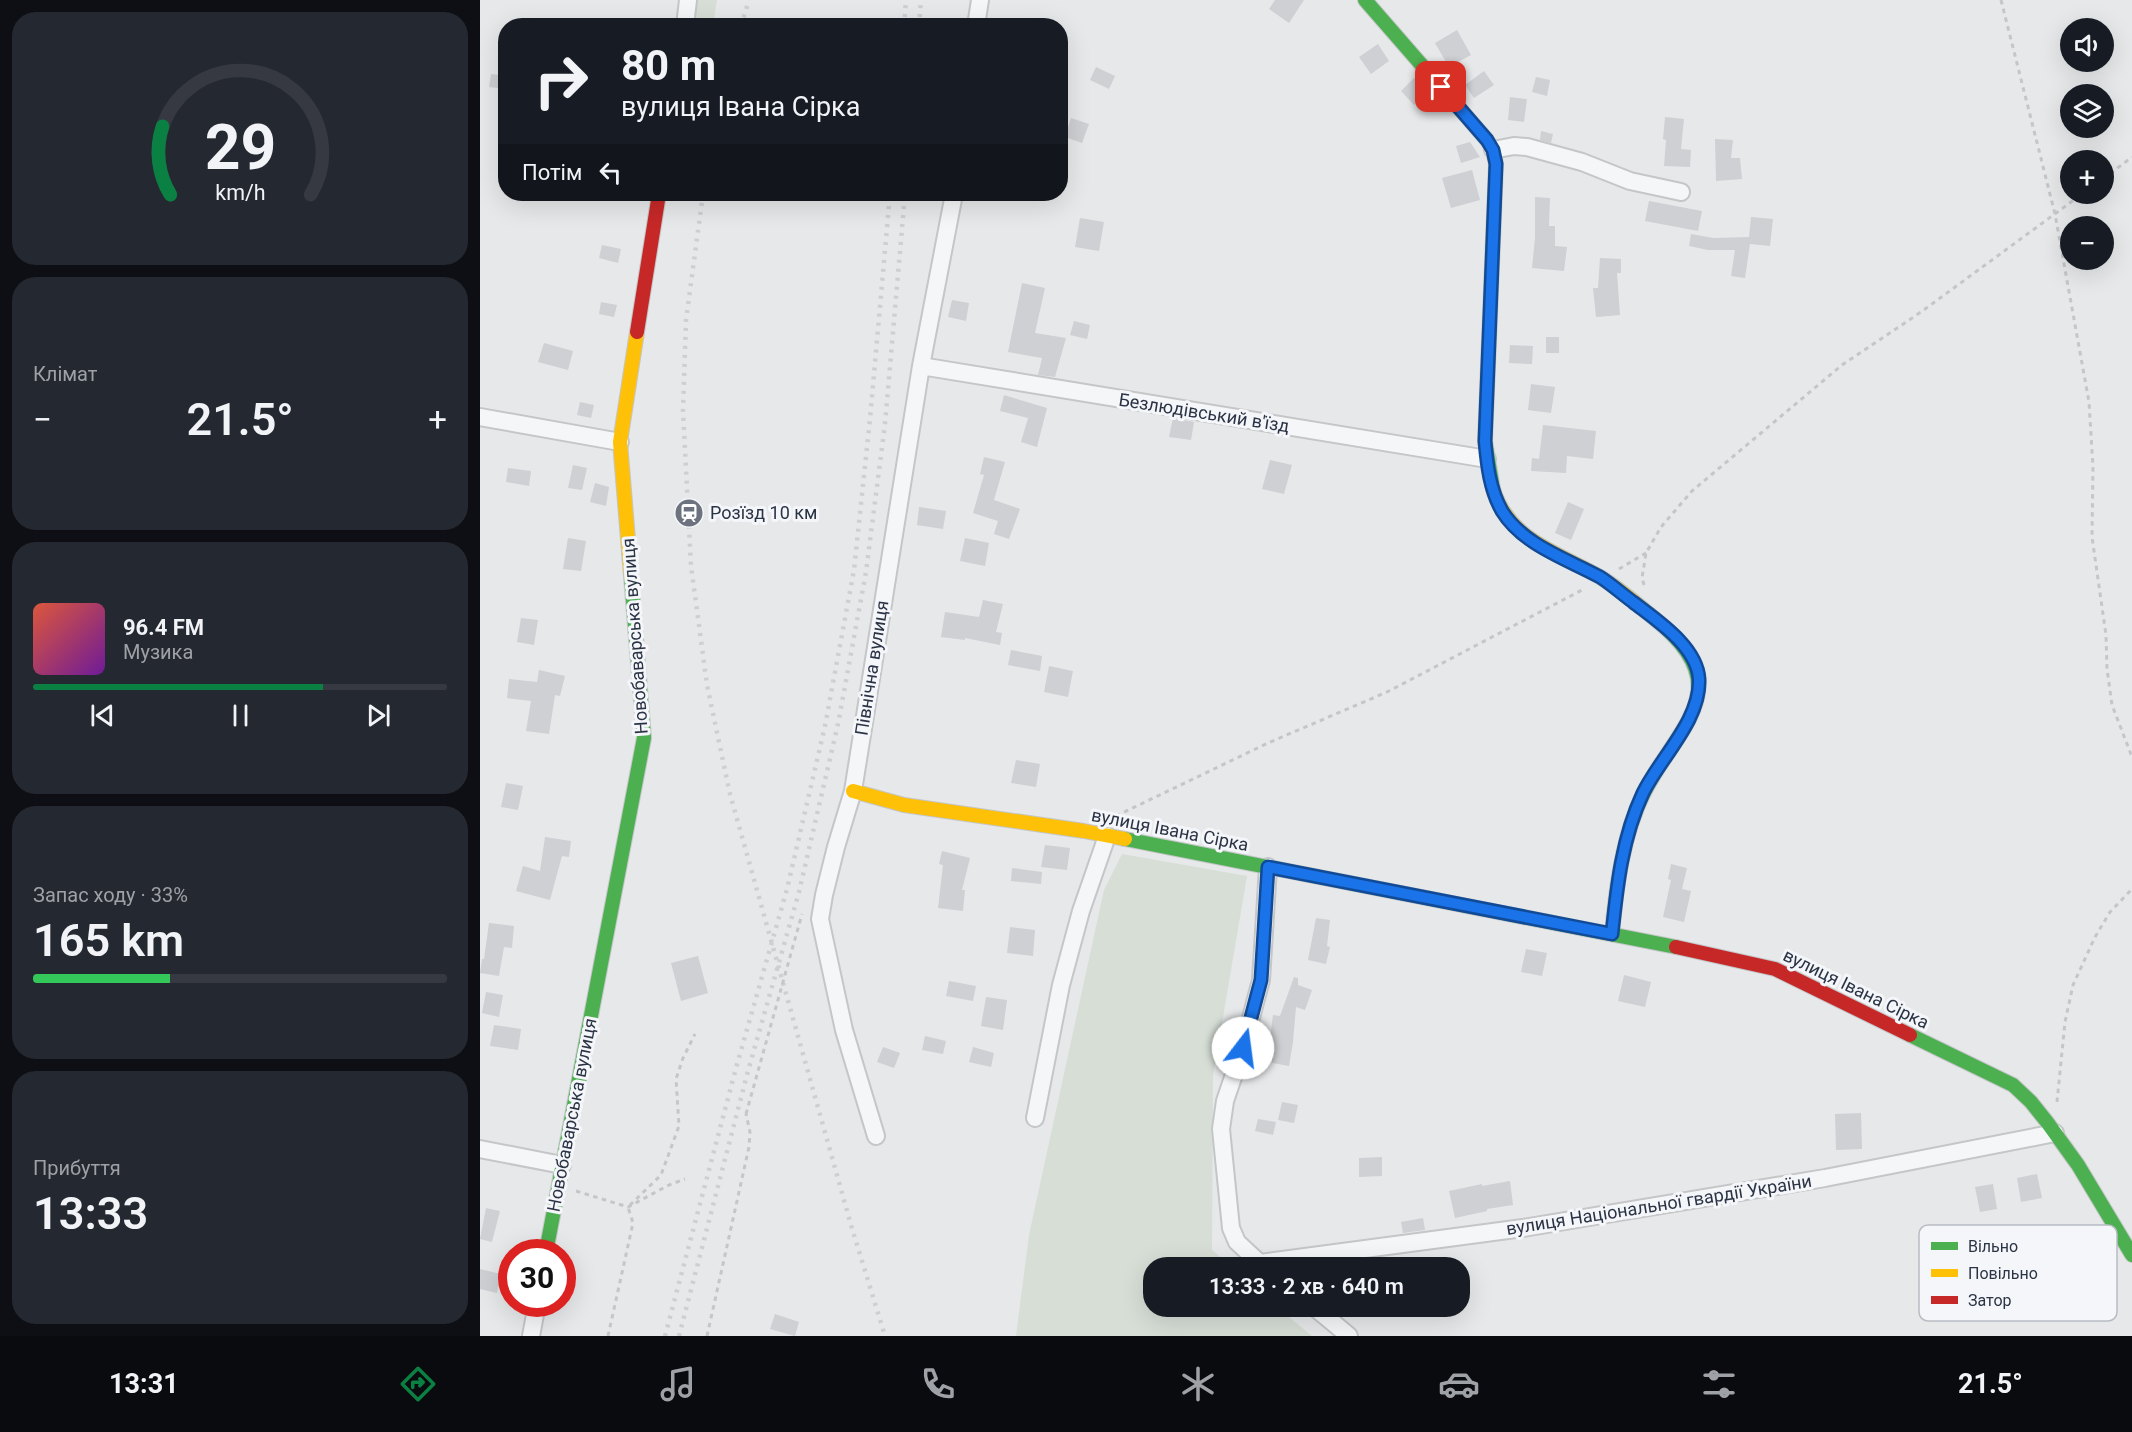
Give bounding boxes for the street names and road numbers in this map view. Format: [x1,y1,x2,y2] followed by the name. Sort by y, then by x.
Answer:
[1117,389,1291,436] street label: Безлюдівський в'їзд
[617,537,652,735] street label: Новобаварська вулиця
[850,599,893,737] street label: Північна вулиця
[1090,804,1250,855] street label: вулиця Івана Сірка
[1780,944,1933,1033] street label: вулиця Івана Сірка
[542,1016,601,1213] street label: Новобаварська вулиця
[1505,1170,1813,1239] street label: вулиця Національної гвардії України

